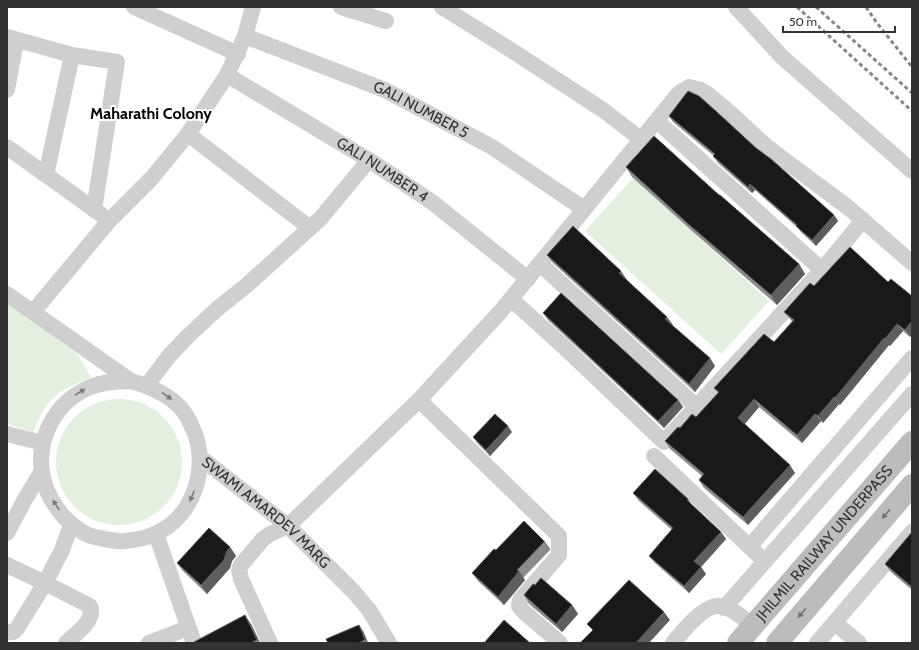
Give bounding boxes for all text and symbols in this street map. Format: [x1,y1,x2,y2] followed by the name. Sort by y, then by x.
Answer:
[783,8,895,34] scale bar
[789,14,817,29] text: 50 m
[371,77,472,142] street label: GALI NUMBER 5
[90,104,212,123] district label: Maharathi Colony
[333,134,432,206] street label: GALI NUMBER 4
[74,389,86,396] one-way arrow
[161,392,172,400] one-way arrow
[198,453,334,572] street label: SWAMI AMARDEV MARG
[752,462,897,625] street label: JHILMIL RAILWAY UNDERPASS
[188,490,194,502] one-way arrow
[52,499,59,511] one-way arrow
[882,509,891,520] one-way arrow
[797,608,806,618] one-way arrow

